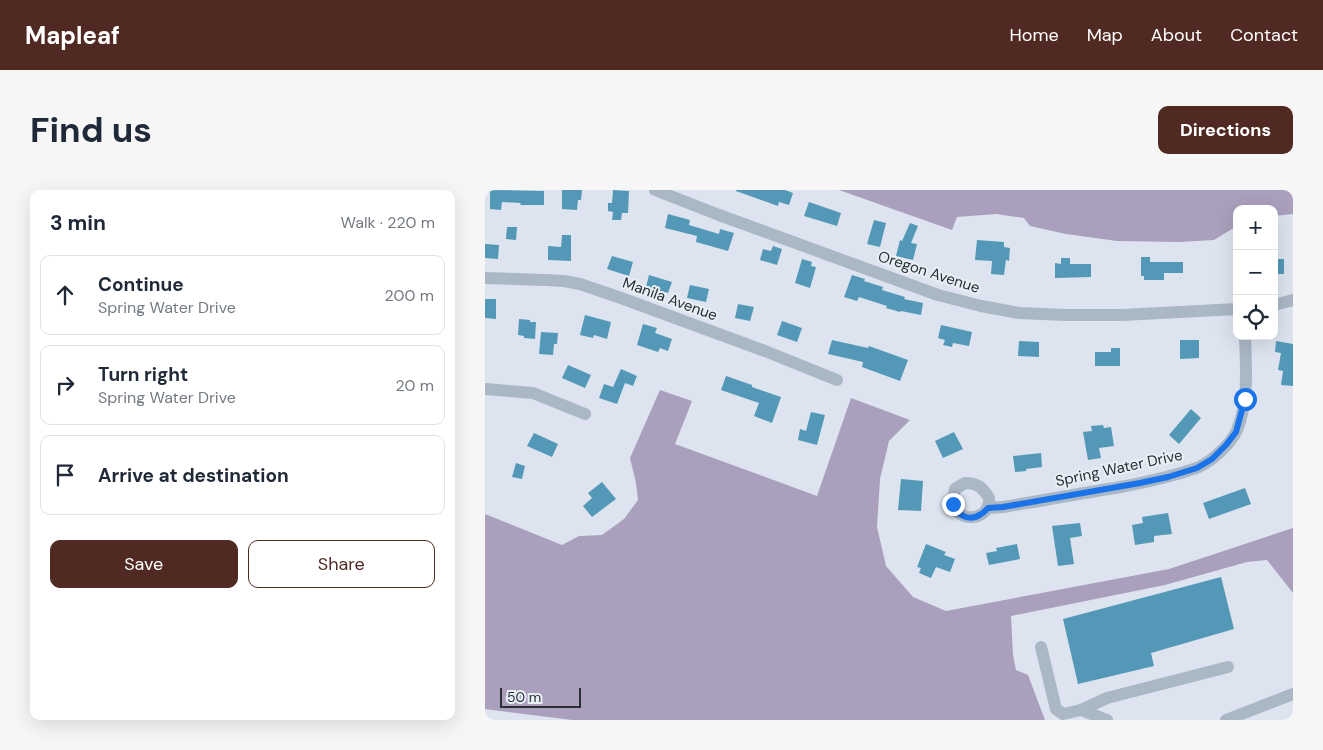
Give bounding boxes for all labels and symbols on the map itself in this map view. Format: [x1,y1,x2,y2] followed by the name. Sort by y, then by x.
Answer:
[876,246,982,298] street label: Oregon Avenue
[620,273,720,325] street label: Manila Avenue
[1234,388,1257,411] route start
[1054,445,1184,491] street label: Spring Water Drive
[942,493,965,516] route end
[500,685,581,708] scale bar

